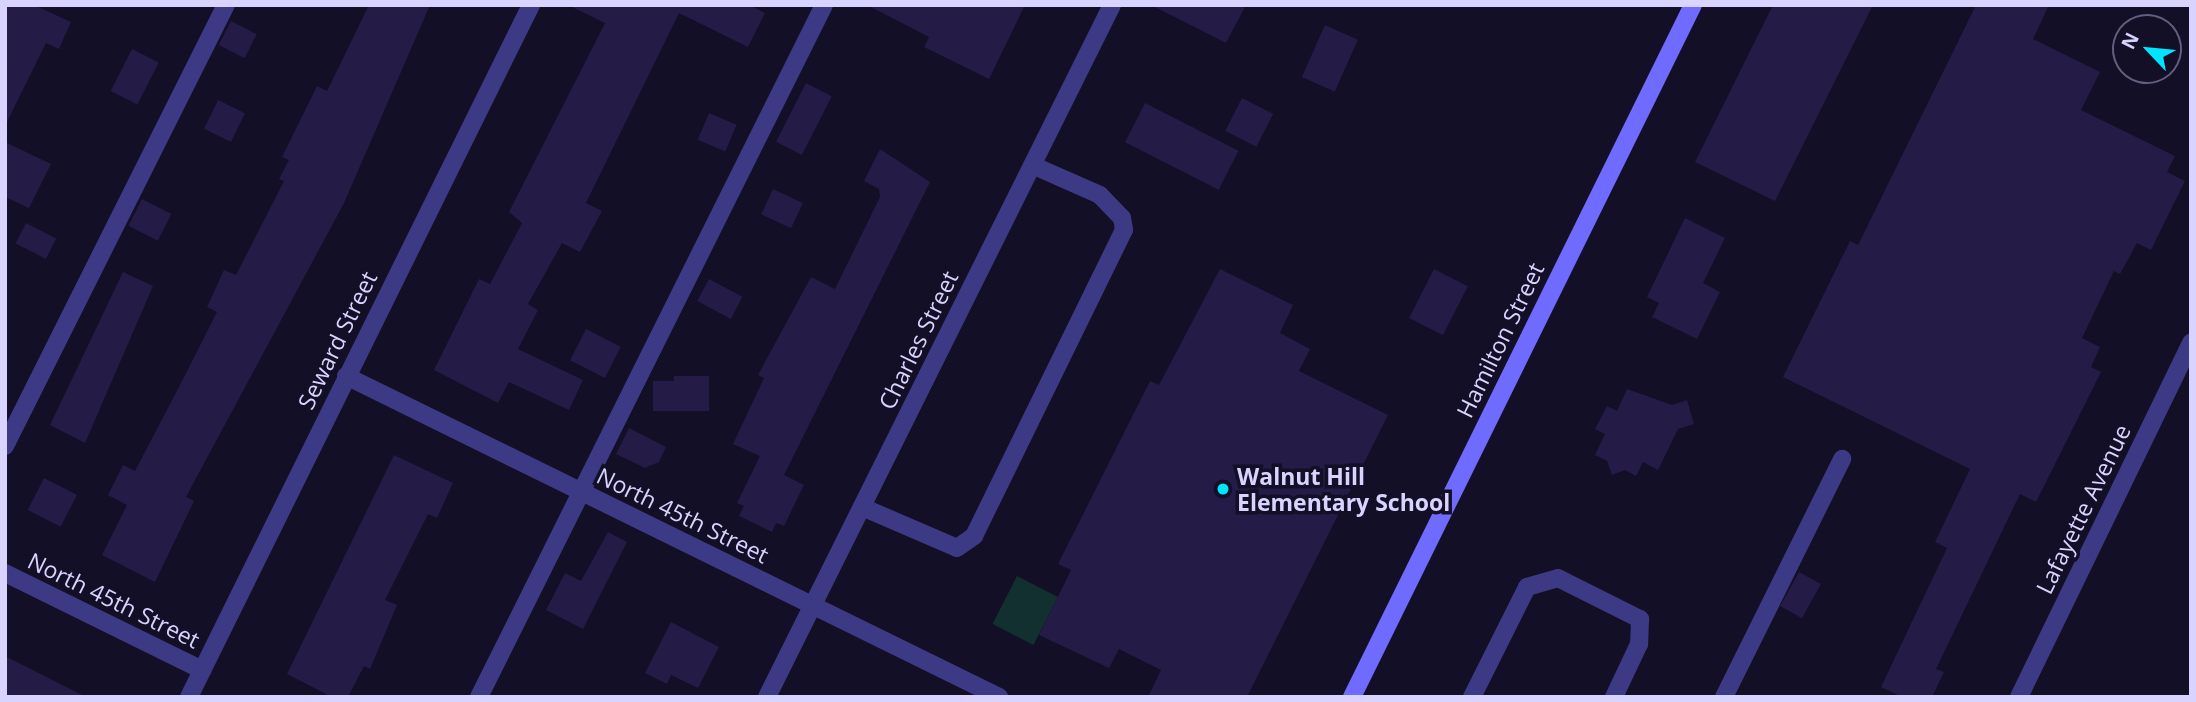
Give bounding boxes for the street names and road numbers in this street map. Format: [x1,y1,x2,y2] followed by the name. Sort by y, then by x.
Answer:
[1451,258,1549,422] street label: Hamilton Street
[873,266,963,414] street label: Charles Street
[292,267,382,413] street label: Seward Street
[2030,420,2136,598] street label: Lafayette Avenue
[593,461,773,569] street label: North 45th Street
[24,546,204,654] street label: North 45th Street

